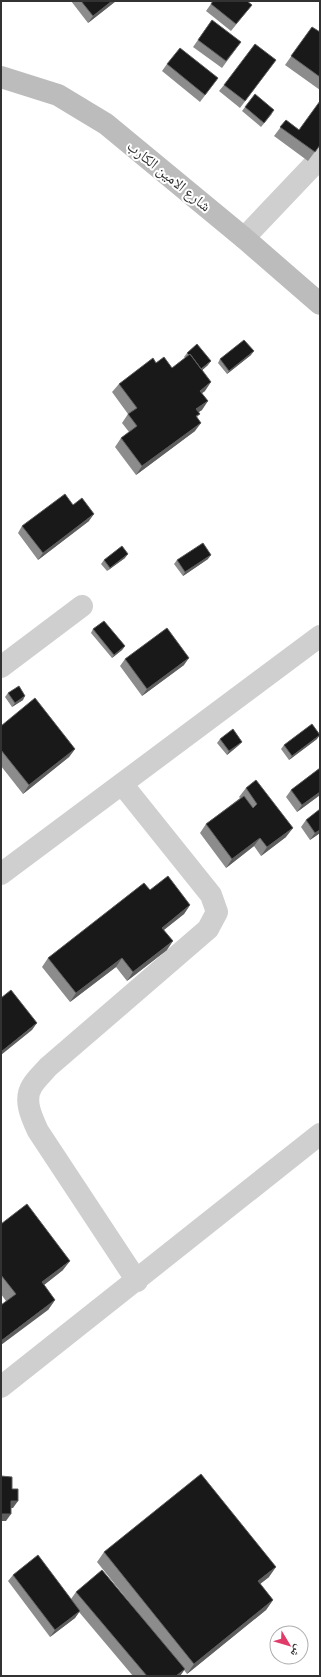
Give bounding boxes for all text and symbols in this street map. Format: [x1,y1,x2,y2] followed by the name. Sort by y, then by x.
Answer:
[123,137,215,216] street label: شارع الامين الكارب
[269,1625,309,1665] north arrow
[287,1642,306,1660] text: ش

